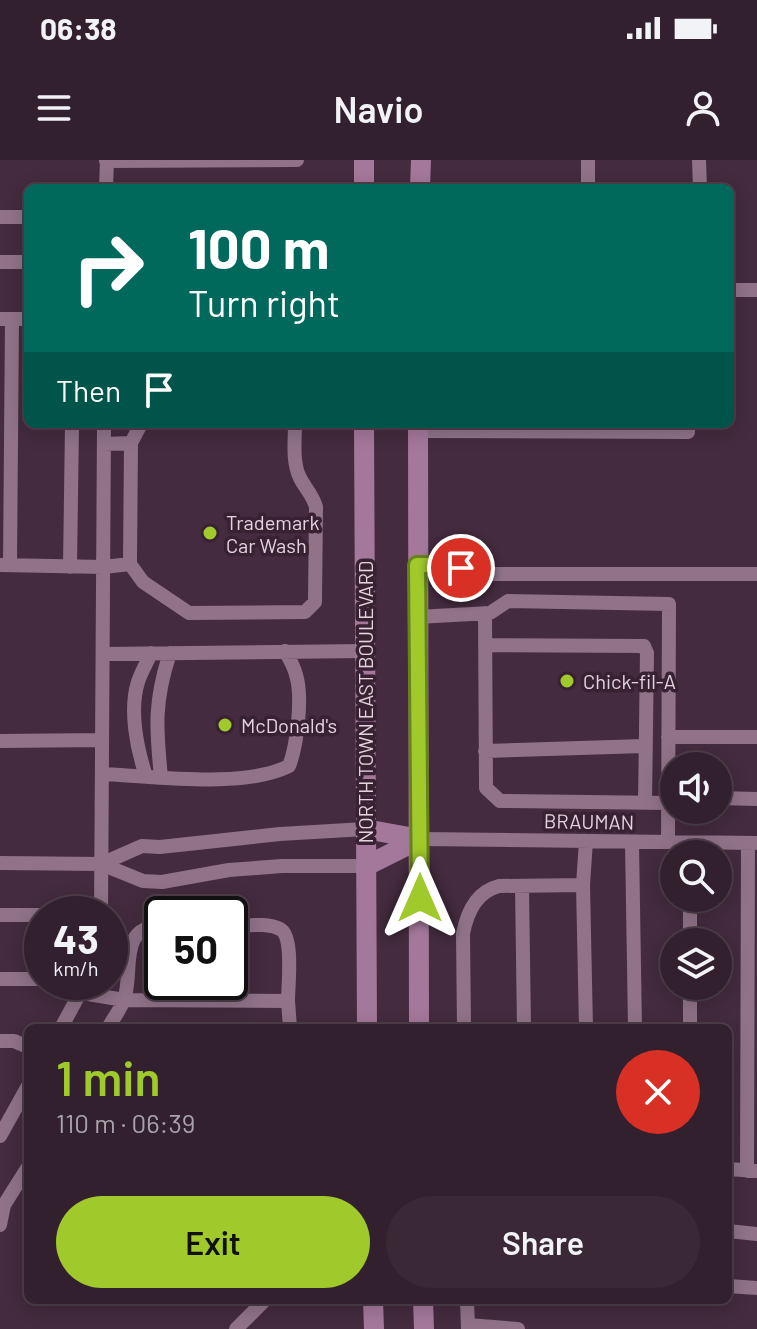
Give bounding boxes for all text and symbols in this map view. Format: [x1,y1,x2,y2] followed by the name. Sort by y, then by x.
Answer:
[40,10,117,46] text: 06:38
[32,86,76,130] icon: menu
[681,86,725,130] icon: person
[334,87,423,130] text: Navio
[188,213,330,280] text: 100 m
[56,216,160,320] icon: right
[188,281,340,324] text: Turn right
[137,368,181,412] icon: arrive
[56,372,121,408] text: Then
[226,510,319,557] place label: Trademark Car Wash
[201,524,219,542] marker: Trademark Car Wash
[427,534,495,602] pin
[439,546,483,590] icon: arrive
[353,561,377,843] street label: NORTH TOWN EAST BOULEVARD
[583,669,676,693] place label: Chick-fil-A
[558,672,576,690] marker: Chick-fil-A
[241,713,337,737] place label: McDonald's
[216,716,234,734] marker: McDonald's
[660,752,732,1000] map controls
[660,752,732,824] button: sound
[544,808,634,834] street label: BRAUMAN
[660,840,732,912] button: search
[378,856,462,940] position arrow
[144,896,248,1000] speed limit sign: 50
[53,914,99,962] text: 43
[660,928,732,1000] button: layers
[53,956,99,980] text: km/h
[56,1048,161,1106] text: 1 min
[616,1050,700,1134] button: close
[56,1107,195,1138] text: 110 m · 06:39
[56,1196,370,1288] button: Exit
[386,1196,700,1288] button: Share

